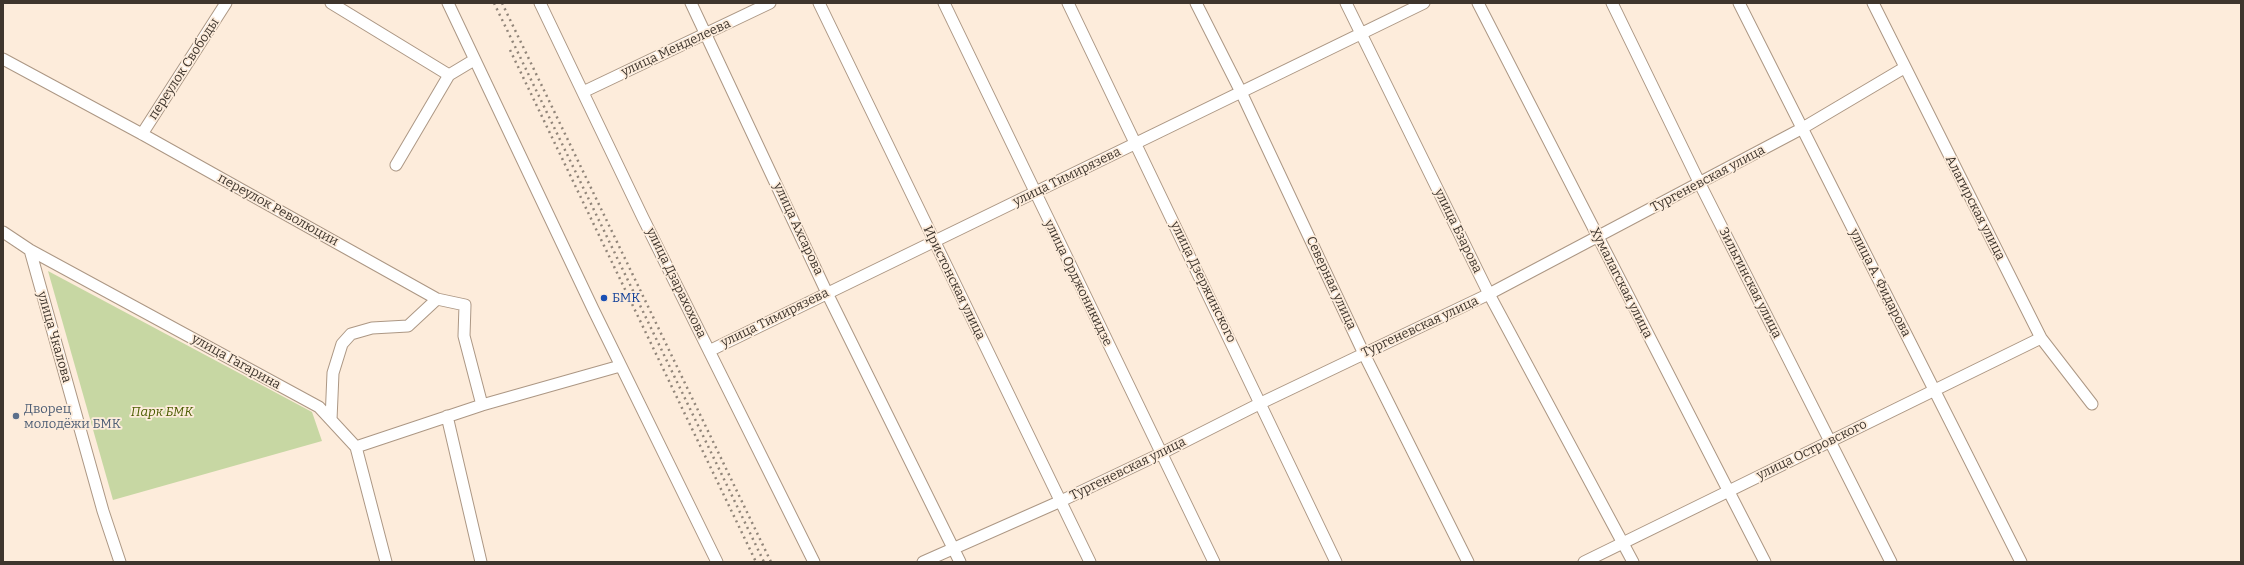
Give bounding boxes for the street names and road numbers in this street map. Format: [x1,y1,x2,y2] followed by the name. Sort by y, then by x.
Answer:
[145,15,223,123] street label: переулок Свободы
[619,16,733,80] street label: улица Менделеева
[1648,142,1768,216] street label: Тургеневская улица
[1011,144,1123,210] street label: улица Тимирязева
[1942,153,2008,263] street label: Алагирская улица
[215,170,341,250] street label: переулок Революции
[770,180,826,278] street label: улица Ахсарова
[1431,186,1485,276] street label: улица Бзарова
[1041,217,1115,349] street label: улица Орджоникидзе
[1167,219,1239,345] street label: улица Дзержинского
[920,223,988,343] street label: Иристонская улица
[643,225,709,341] street label: улица Дзарахохова
[1586,225,1656,341] street label: Хумалагская улица
[1715,225,1785,341] street label: Зильгинская улица
[1846,226,1914,340] street label: улица А. Фидарова
[1303,234,1359,332] street label: Северная улица
[719,285,831,351] street label: улица Тимирязева
[34,290,74,384] street label: улица Чкалова
[1359,293,1481,361] street label: Тургеневская улица
[189,331,283,393] street label: улица Гагарина
[1754,417,1870,483] street label: улица Островского
[1067,434,1189,504] street label: Тургеневская улица

